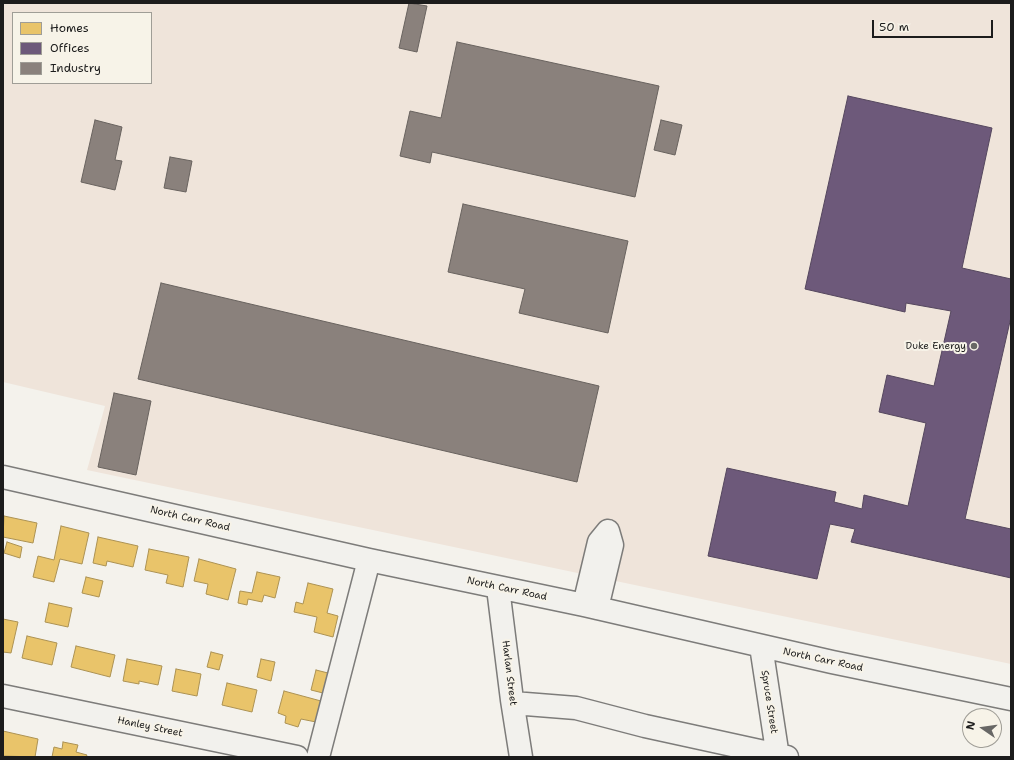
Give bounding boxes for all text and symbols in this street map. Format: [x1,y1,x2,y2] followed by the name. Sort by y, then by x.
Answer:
[12,12,152,84] legend
[874,12,995,38] scale bar
[879,19,909,35] text: 50 m
[50,20,89,36] text: Homes
[50,40,90,56] text: Offices
[50,60,101,76] text: Industry
[906,340,966,352] place label: Duke Energy
[969,341,979,351] marker: Duke Energy
[149,504,231,534] street label: North Carr Road
[466,575,548,603] street label: North Carr Road
[499,640,519,706] street label: Harlan Street
[782,646,864,674] street label: North Carr Road
[758,669,780,735] street label: Spruce Street
[962,708,1002,748] north arrow
[116,714,184,740] street label: Hanley Street
[963,719,979,731] text: N

